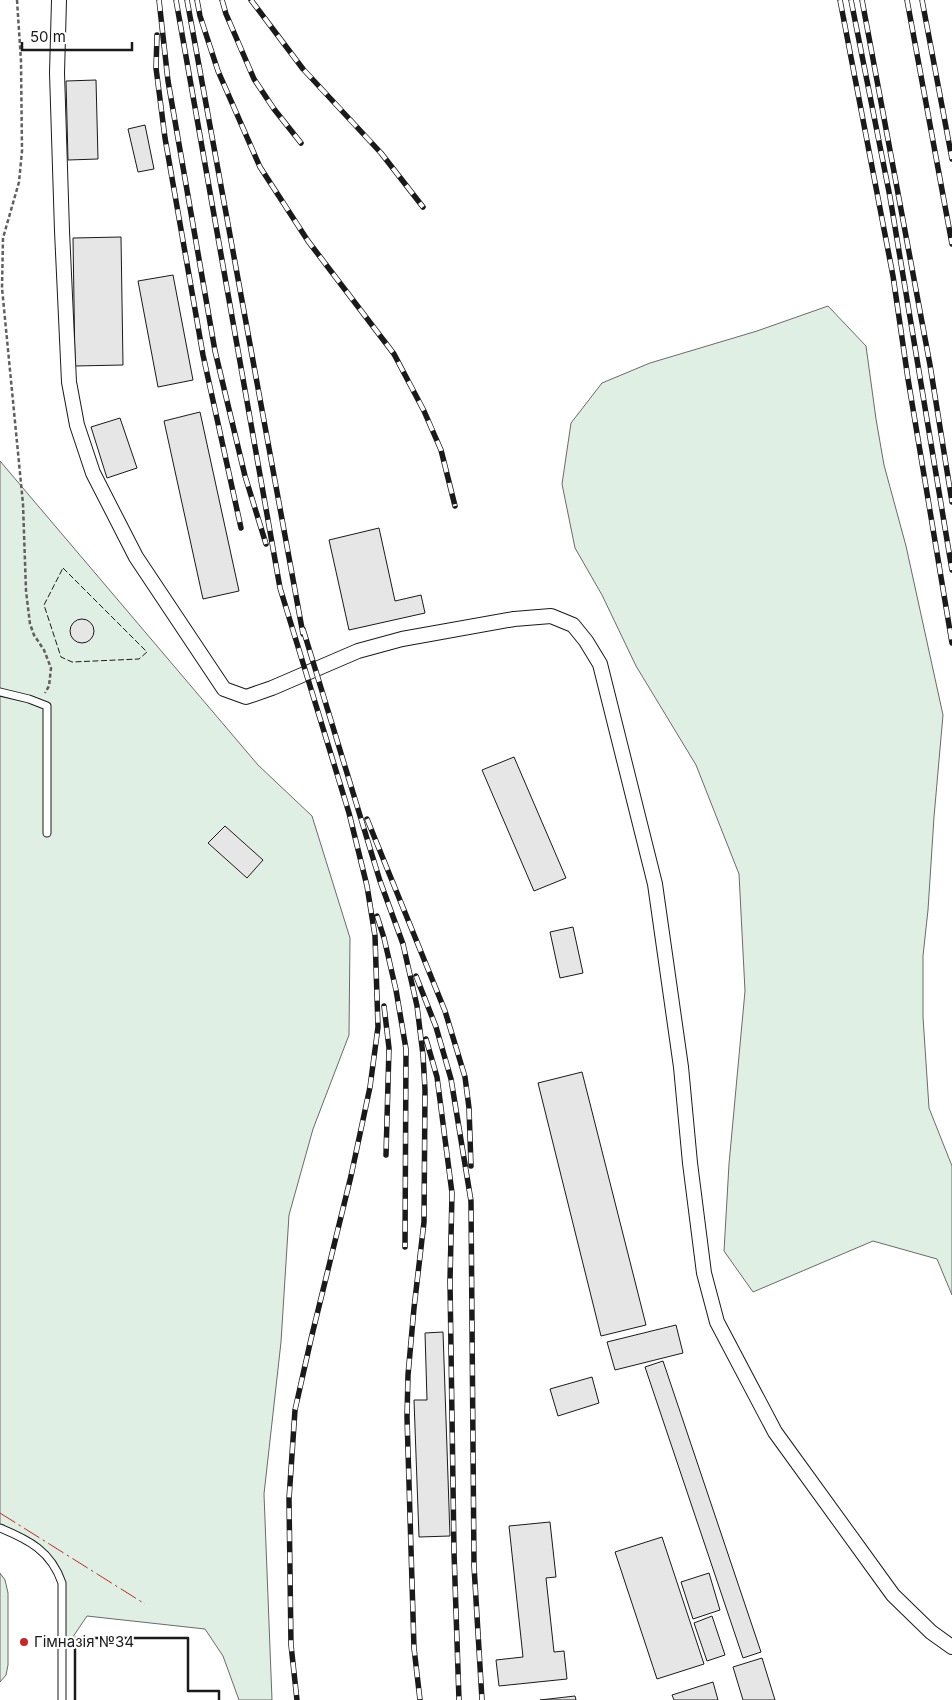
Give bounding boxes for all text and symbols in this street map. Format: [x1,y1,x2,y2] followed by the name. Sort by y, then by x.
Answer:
[22,20,132,52] scale bar
[30,27,66,46] text: 50 m
[34,1632,134,1651] place label: Гімназія №34
[18,1636,30,1648] marker: Гімназія №34

